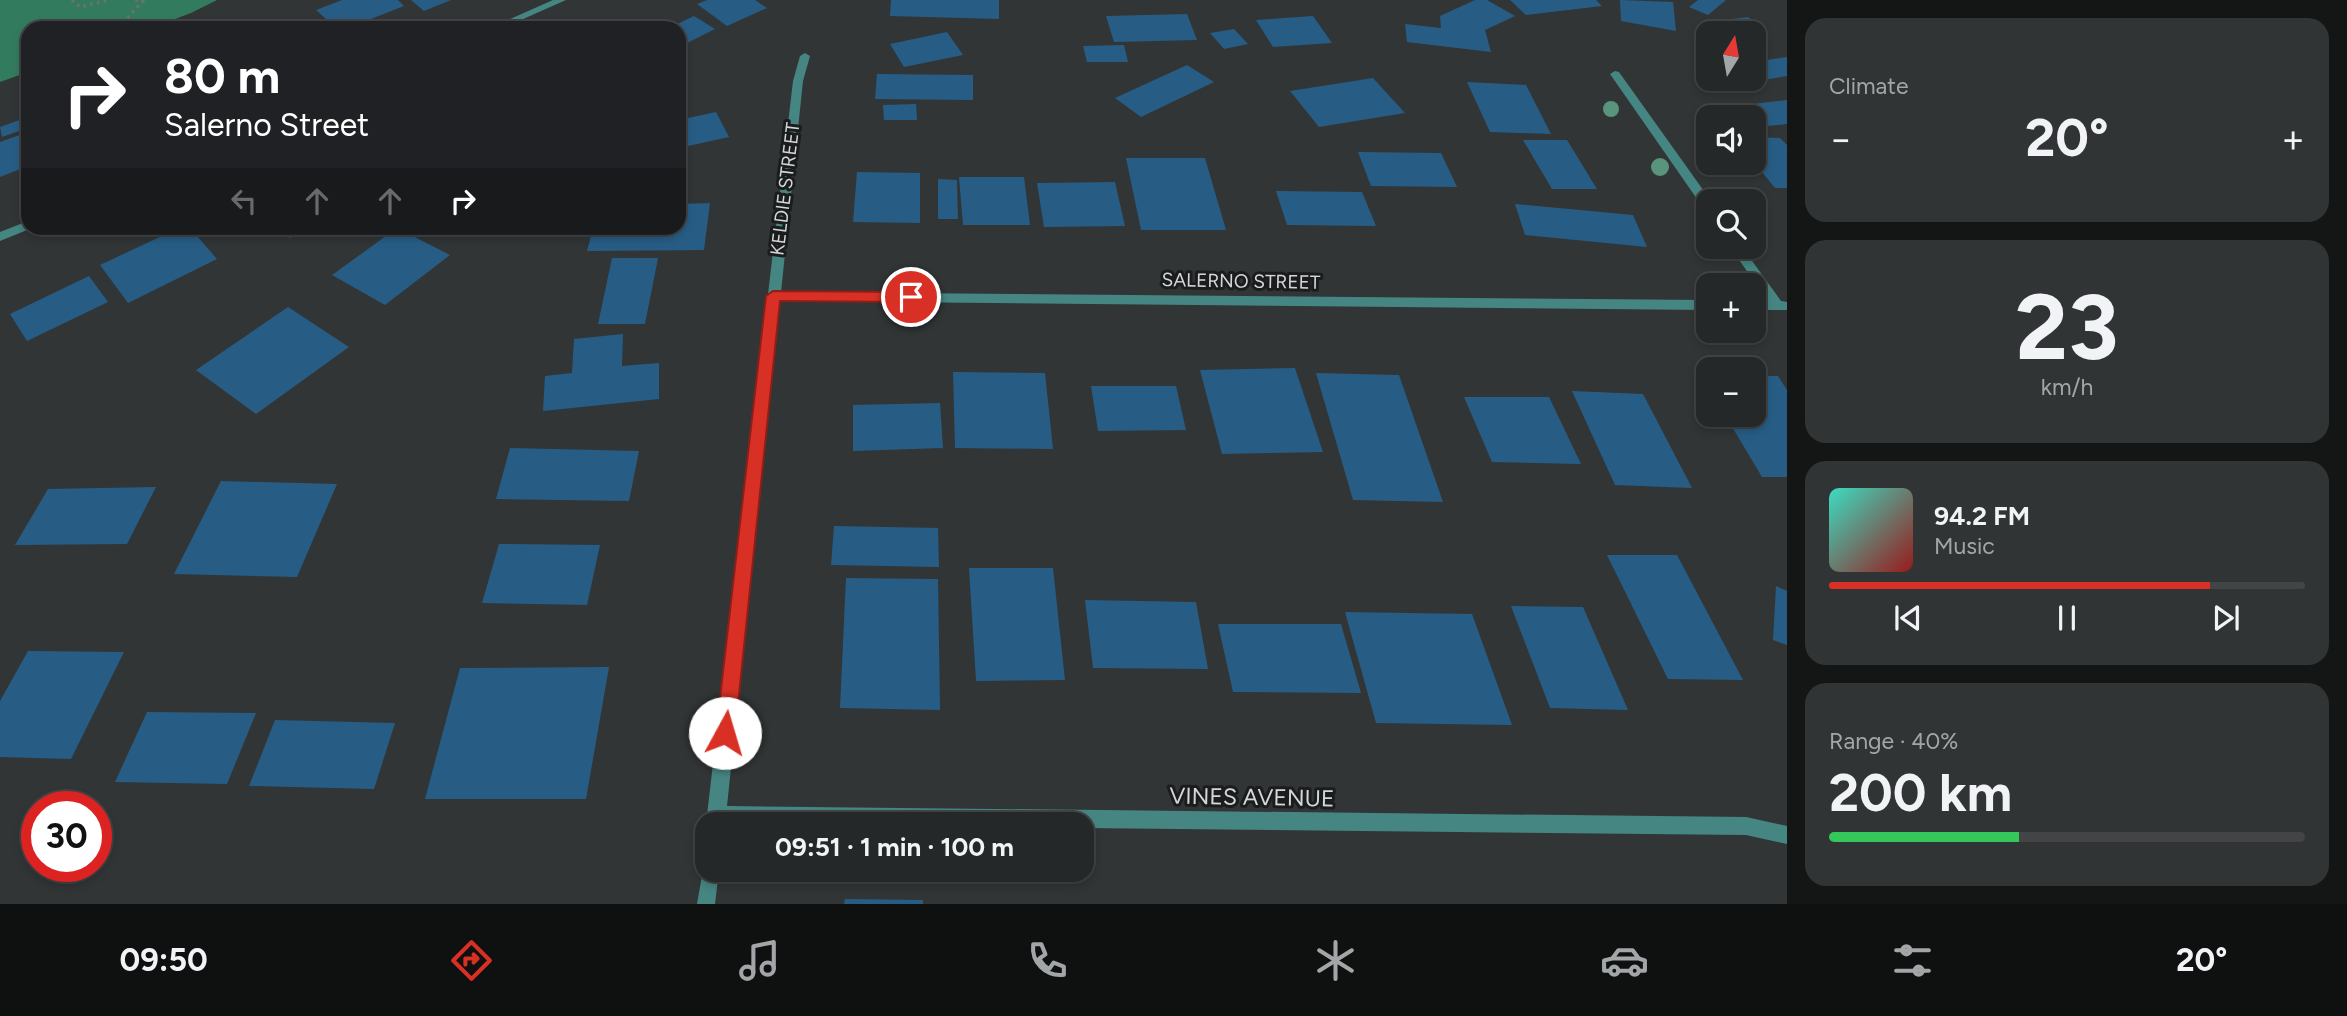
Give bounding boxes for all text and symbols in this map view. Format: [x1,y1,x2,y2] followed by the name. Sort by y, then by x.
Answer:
[1696,21,1766,91] north arrow
[1696,21,1766,427] map controls
[164,46,280,105] text: 80 m
[49,49,140,140] icon: right
[1829,72,1908,100] text: Climate
[1696,105,1766,175] button: sound
[164,106,369,144] text: Salerno Street
[2025,107,2109,169] text: 20°
[1829,116,1853,162] text: −
[2281,116,2305,162] text: +
[765,121,805,257] street label: KELDIE STREET
[225,182,263,220] icon: left
[298,182,336,220] icon: ahead
[371,182,409,220] icon: ahead
[444,182,482,220] icon: right
[1696,189,1766,259] button: search
[881,267,941,327] pin
[1161,268,1321,294] street label: SALERNO STREET
[1696,273,1766,343] button: +
[2015,273,2119,382] text: 23
[892,278,930,316] icon: arrive
[1696,357,1766,427] button: −
[2041,373,2093,401] text: km/h
[1934,500,2030,532] text: 94.2 FM
[1934,532,1995,560] text: Music
[1889,599,1927,637] icon: previous
[2048,599,2086,637] icon: pause
[2207,599,2245,637] icon: next
[688,696,762,770] position arrow
[1829,727,1958,755] text: Range · 40%
[1829,762,2012,824] text: 200 km
[1169,782,1335,812] street label: VINES AVENUE
[21,791,112,882] speed limit sign: 30
[775,831,1014,863] text: 09:51 · 1 min · 100 m
[447,936,496,985] icon: directions
[735,936,784,985] icon: music
[1023,936,1072,985] icon: phone
[1311,936,1360,985] icon: climate
[1600,936,1649,985] icon: car
[1888,936,1937,985] icon: filters
[120,941,208,979] text: 09:50
[2176,941,2227,979] text: 20°

